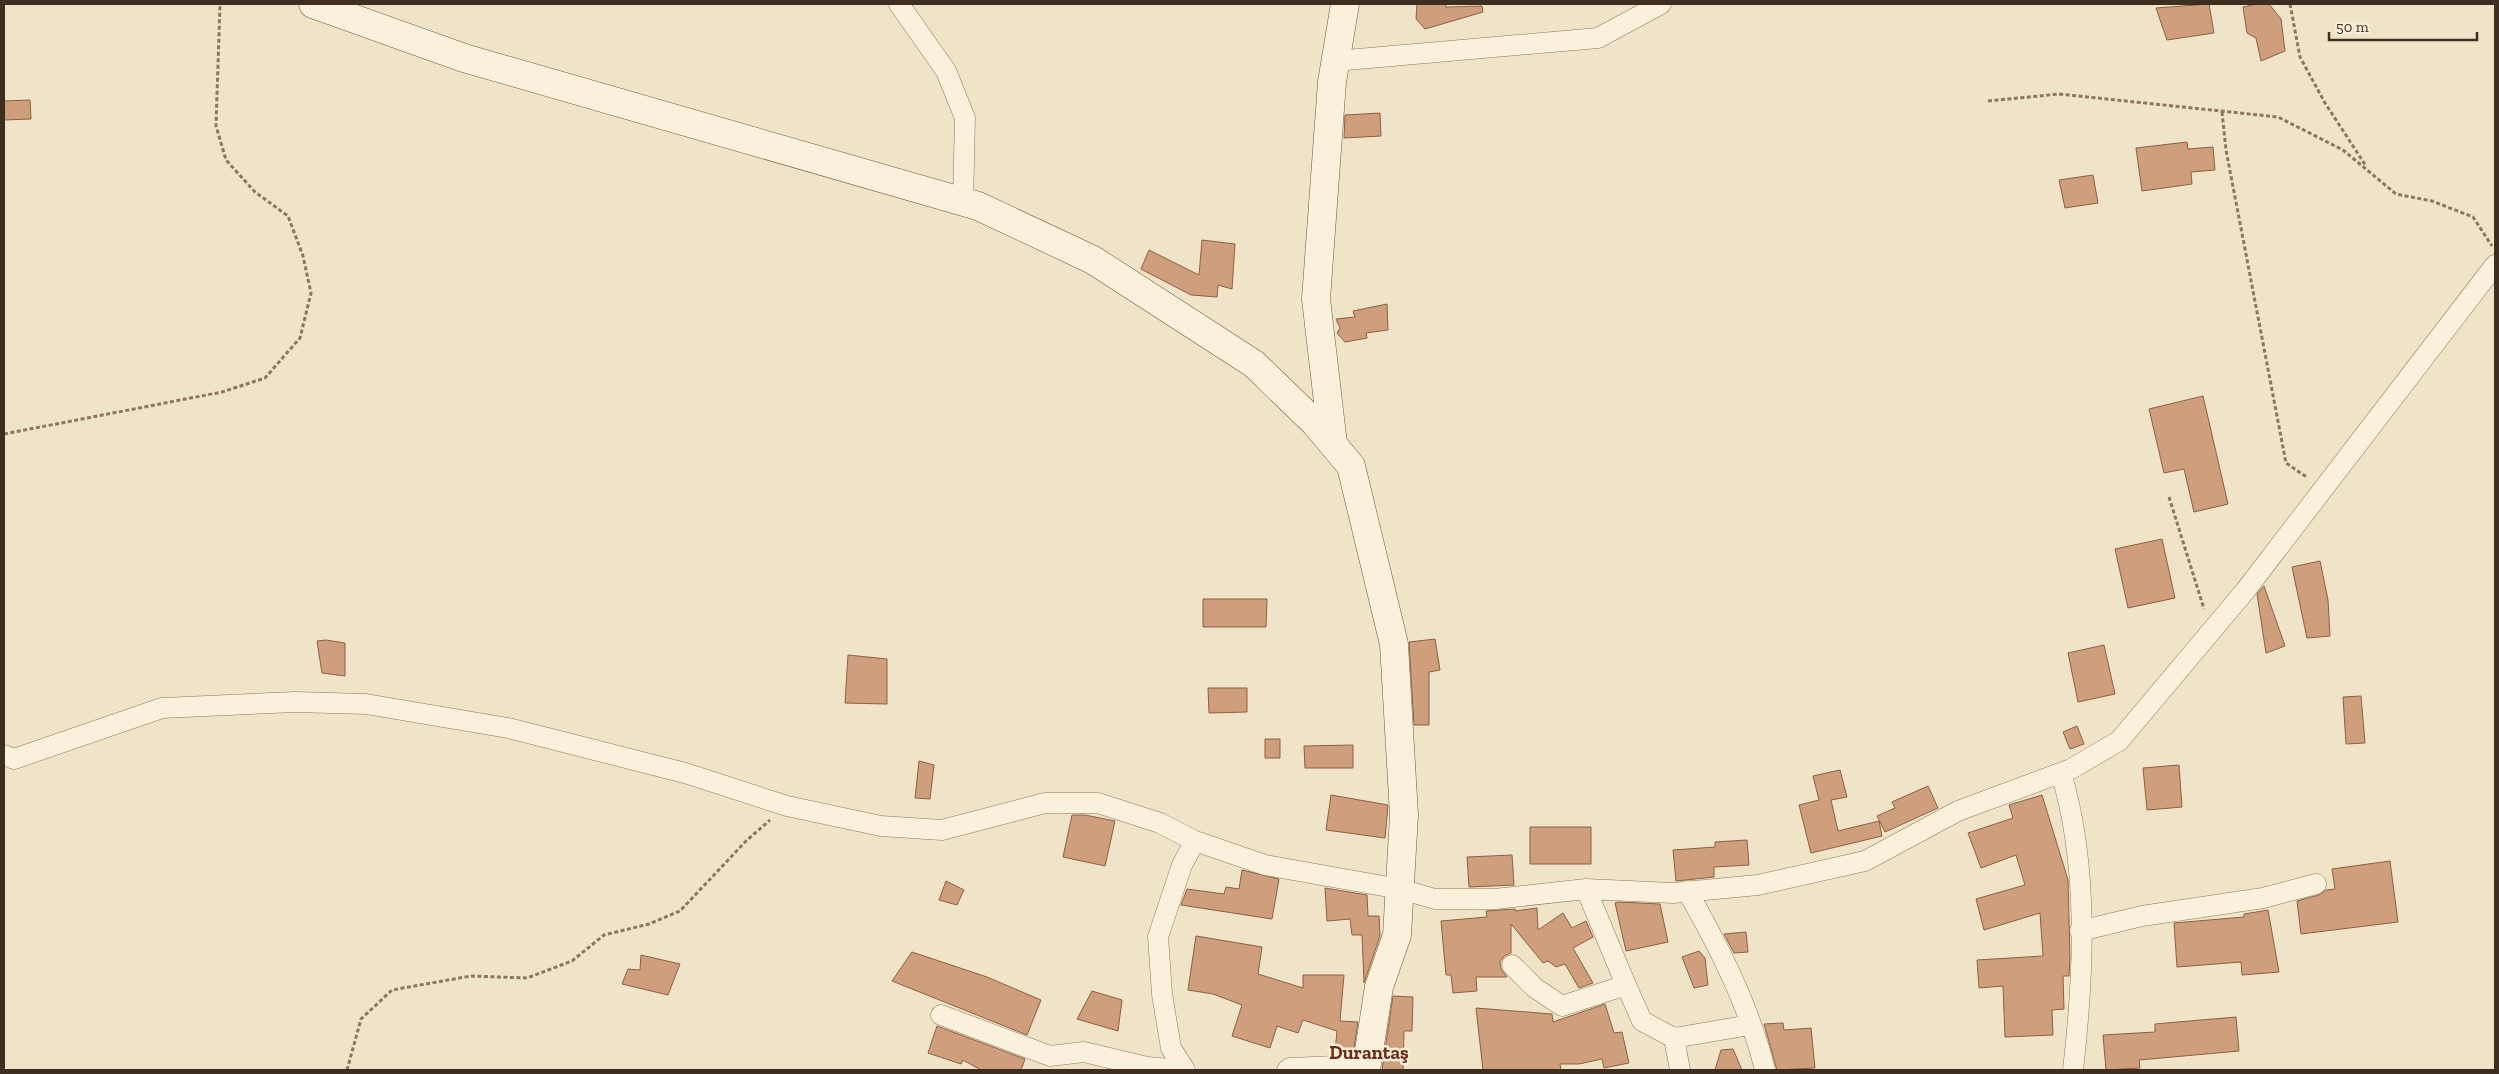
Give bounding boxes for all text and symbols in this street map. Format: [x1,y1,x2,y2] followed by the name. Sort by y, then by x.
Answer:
[2329,10,2476,42] scale bar
[2336,18,2369,36] text: 50 m
[1329,1041,1409,1064] district label: Durantaş

